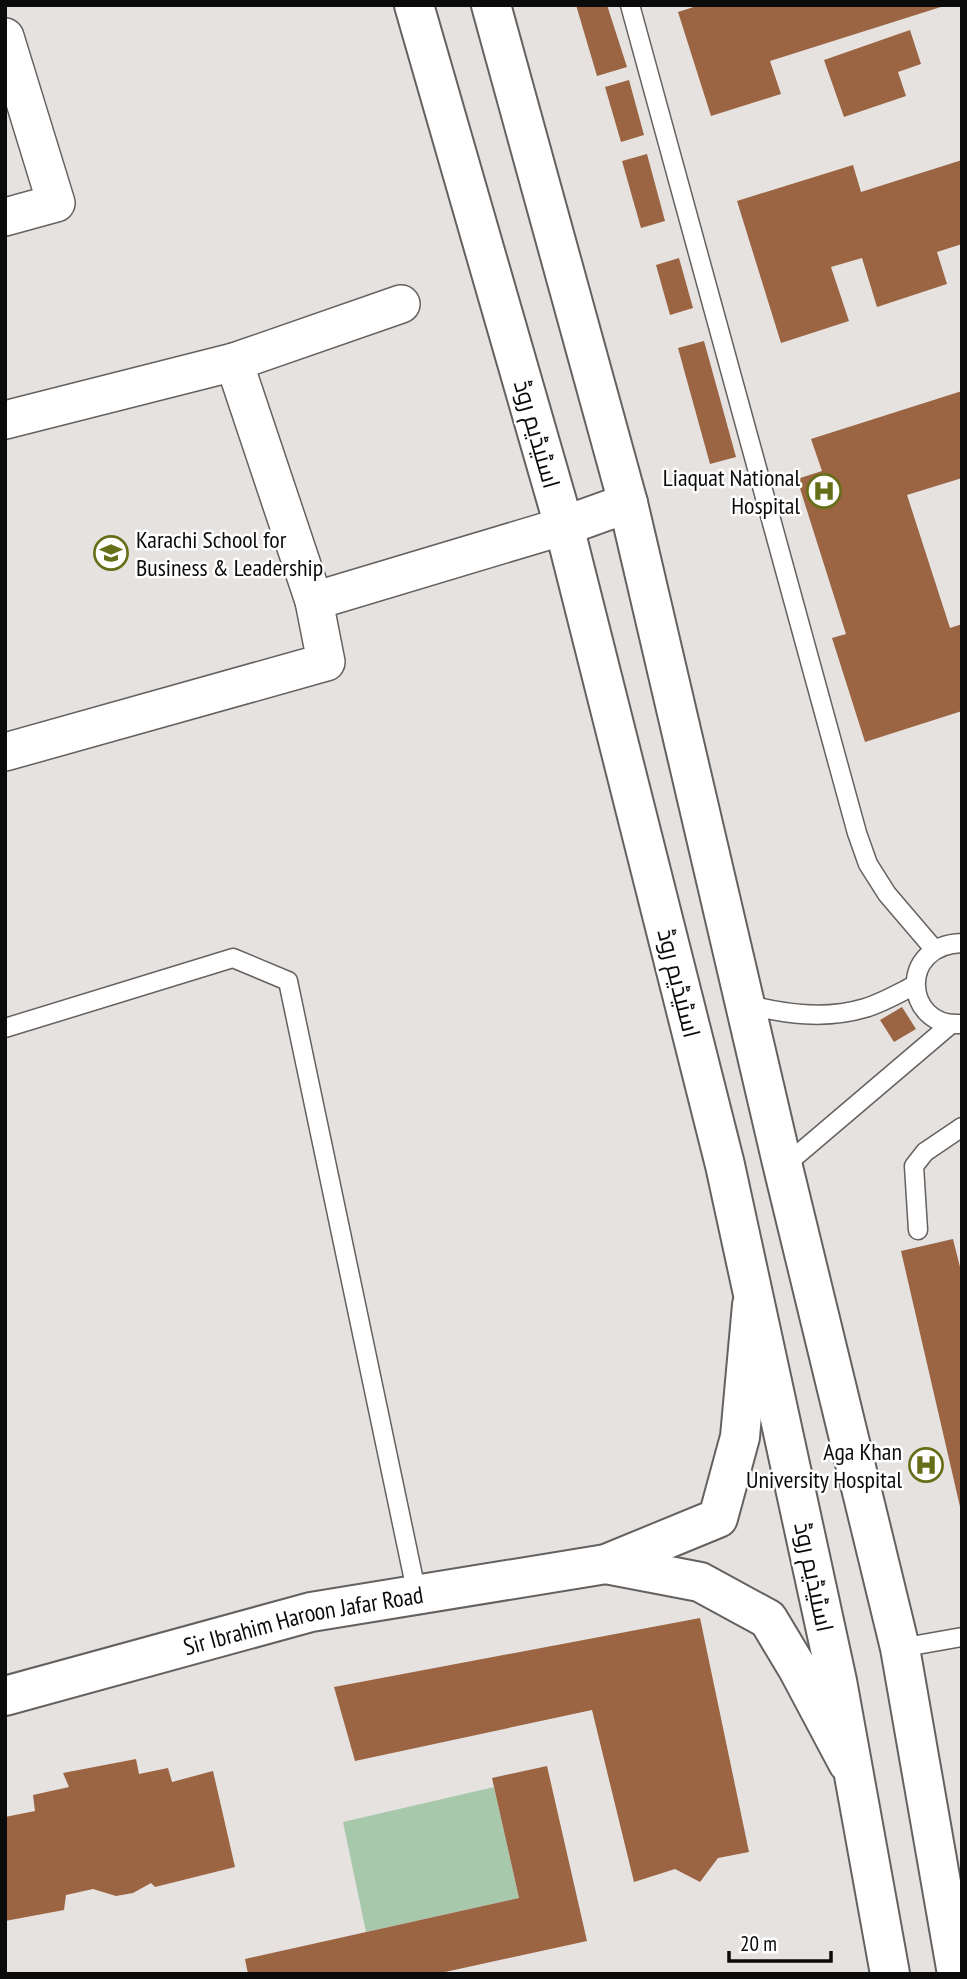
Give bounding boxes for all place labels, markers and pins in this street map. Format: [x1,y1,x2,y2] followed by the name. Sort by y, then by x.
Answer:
[663,462,800,521] place label: Liaquat National Hospital
[805,472,843,510] hospital icon: Liaquat National Hospital
[136,524,323,583] place label: Karachi School for Business & Leadership
[92,534,130,572] school or university icon: Karachi School for Business & Leadership
[746,1436,902,1495] place label: Aga Khan University Hospital
[907,1446,945,1484] hospital icon: Aga Khan University Hospital

